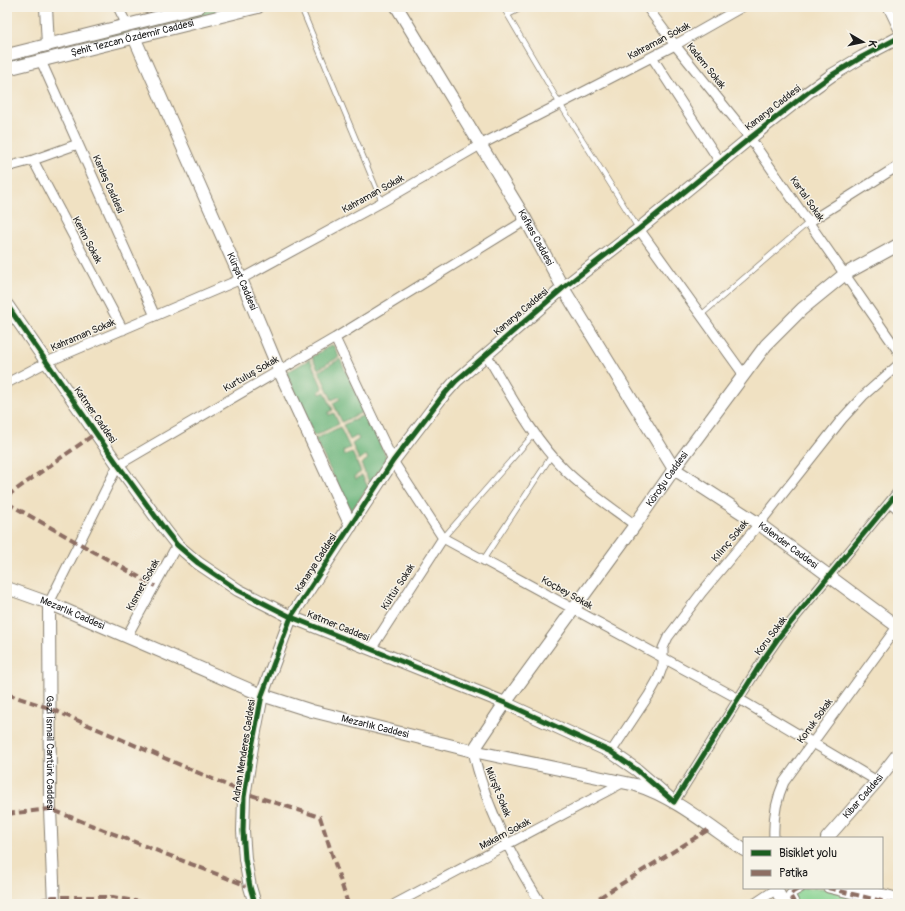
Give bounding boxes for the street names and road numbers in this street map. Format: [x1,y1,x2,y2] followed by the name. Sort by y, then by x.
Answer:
[70,17,195,59] street label: Şehit Tezcan Özdemir Caddesi
[626,19,693,62] street label: Kahraman Sokak
[684,41,729,92] street label: Kadem Sokak
[743,82,803,133] street label: Kanarya Caddesi
[90,153,126,215] street label: Kardeş Caddesi
[340,172,407,216] street label: Kahraman Sokak
[787,174,827,224] street label: Kartal Sokak
[515,207,556,268] street label: Kafkas Caddesi
[70,215,105,266] street label: Kerim Sokak
[224,251,259,312] street label: Kürşat Caddesi
[491,286,551,338] street label: Kanarya Caddesi
[49,316,118,354] street label: Kahraman Sokak
[221,353,282,395] street label: Kurtuluş Sokak
[71,385,119,446] street label: Katmer Caddesi
[644,449,691,509] street label: Köroğu Caddesi
[709,517,752,564] street label: Kılınç Sokak
[756,519,820,572] street label: Kalender Caddesi
[293,531,339,594] street label: Kanarya Caddesi
[124,556,163,613] street label: Kısmet Sokak
[379,561,418,612] street label: Kültür Sokak
[539,574,596,612] street label: Koçbey Sokak
[38,594,107,632] street label: Mezarlık Caddesi
[305,608,371,644] street label: Katmer Caddesi
[752,613,790,658] street label: Koru Sokak
[43,696,57,811] street label: Gazi İsmail Cantürk Caddesi
[795,696,836,746] street label: Konuk Sokak
[230,699,258,803] street label: Adnan Menderes Caddesi
[340,713,410,741] street label: Mezarlık Caddesi
[483,765,514,819] street label: Mürşit Sokak
[841,772,886,821] street label: Kibar Caddesi
[477,815,533,852] street label: Makam Sokak

